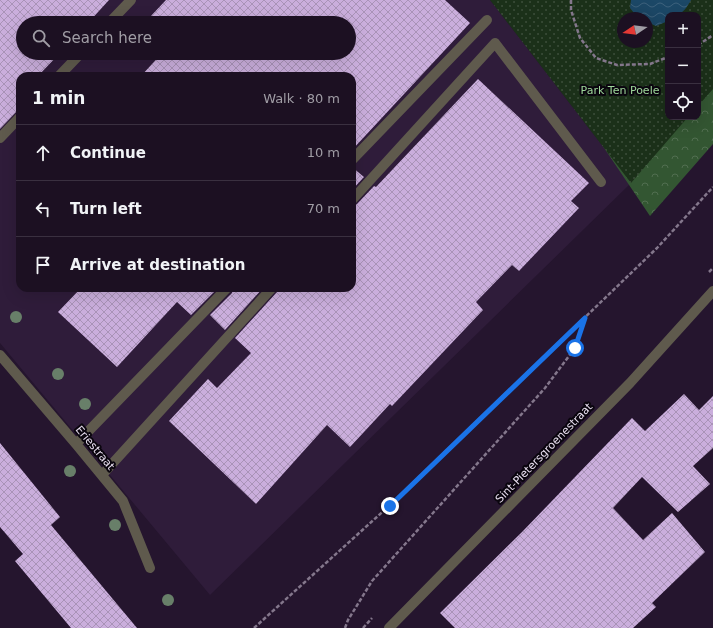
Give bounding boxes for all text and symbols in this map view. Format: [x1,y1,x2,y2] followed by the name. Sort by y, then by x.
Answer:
[617,12,653,48] north arrow
[665,12,701,120] map controls
[665,12,701,48] button: +
[16,16,356,60] search box
[30,27,52,49] icon: search
[62,29,152,47] text: Search here
[665,48,701,84] button: −
[581,84,660,97] park label: Park Ten Poele
[665,84,701,120] button: locate
[32,88,85,108] text: 1 min
[263,91,340,106] text: Walk · 80 m
[32,142,54,164] icon: ahead
[70,144,146,162] text: Continue
[307,145,340,160] text: 10 m
[32,198,54,220] icon: left
[70,200,142,218] text: Turn left
[307,201,340,216] text: 70 m
[32,254,54,276] icon: arrive
[70,256,245,274] text: Arrive at destination
[566,339,584,357] route start
[493,400,596,506] street label: Sint-Pietersgroenestraat
[73,423,118,473] street label: Eriestraat
[381,497,399,515] route end

